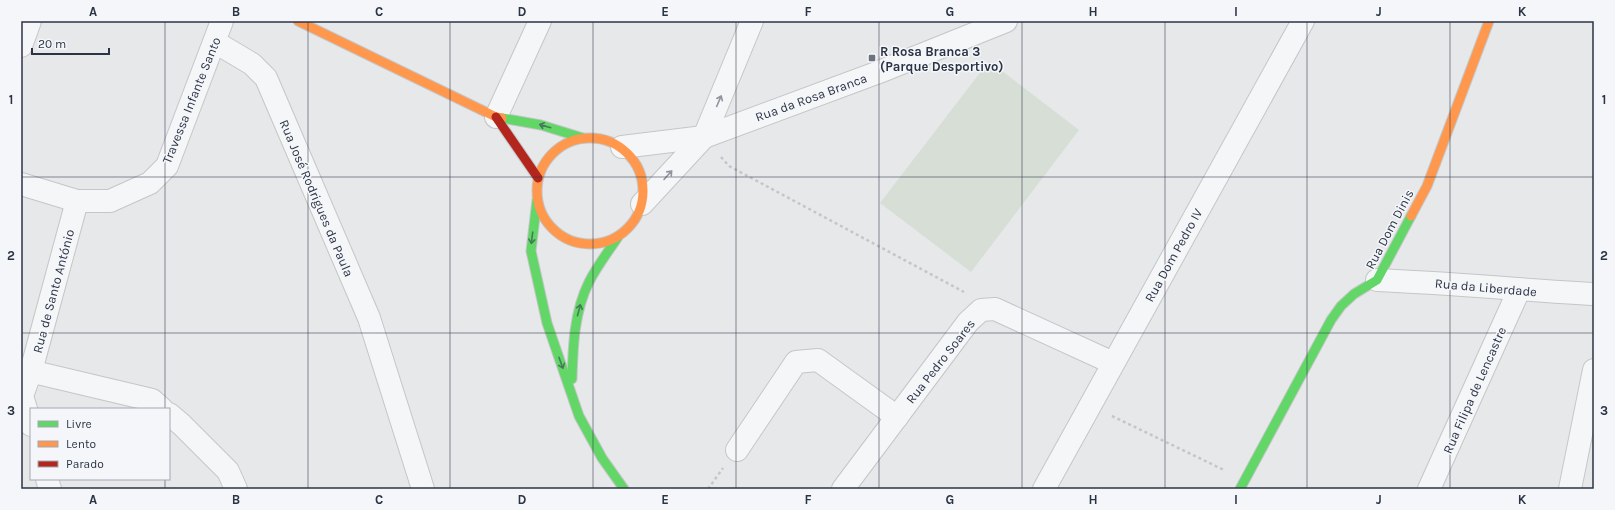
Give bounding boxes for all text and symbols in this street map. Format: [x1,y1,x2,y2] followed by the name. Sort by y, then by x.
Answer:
[89,4,97,19] text: A
[232,4,240,19] text: B
[375,4,383,19] text: C
[518,4,527,19] text: D
[661,4,669,19] text: E
[804,4,812,19] text: F
[946,4,954,19] text: G
[1088,4,1098,19] text: H
[1234,4,1238,19] text: I
[1376,4,1382,19] text: J
[1518,4,1527,19] text: K
[32,30,109,56] scale bar
[159,35,224,166] street label: Travessa Infante Santo
[38,37,66,51] text: 20 m
[880,44,1003,75] place label: R Rosa Branca 3 (Parque Desportivo)
[867,53,877,63] marker: R Rosa Branca 3 (Parque Desportivo)
[753,70,869,125] street label: Rua da Rosa Branca
[9,92,13,107] text: 1
[1602,92,1606,107] text: 1
[715,95,723,107] one-way arrow
[277,117,356,279] street label: Rua José Rodrigues da Paula
[539,122,552,129] one-way arrow
[664,170,673,181] one-way arrow
[1362,187,1417,272] street label: Rua Dom Dinis
[1142,205,1206,305] street label: Rua Dom Pedro IV
[30,228,77,355] street label: Rua de Santo António
[528,231,536,244] one-way arrow
[7,248,15,263] text: 2
[1600,248,1608,263] text: 2
[1434,276,1538,299] street label: Rua da Liberdade
[576,304,583,317] one-way arrow
[903,316,978,406] street label: Rua Pedro Soares
[1440,324,1509,456] street label: Rua Filipa de Lencastre
[558,357,566,369] one-way arrow
[7,403,15,418] text: 3
[1600,403,1608,418] text: 3
[30,408,170,480] legend
[66,417,92,431] text: Livre
[66,437,96,451] text: Lento
[66,457,104,471] text: Parado
[89,492,97,507] text: A
[232,492,240,507] text: B
[375,492,383,507] text: C
[518,492,527,507] text: D
[661,492,669,507] text: E
[804,492,812,507] text: F
[946,492,954,507] text: G
[1088,492,1098,507] text: H
[1234,492,1238,507] text: I
[1376,492,1382,507] text: J
[1518,492,1527,507] text: K

